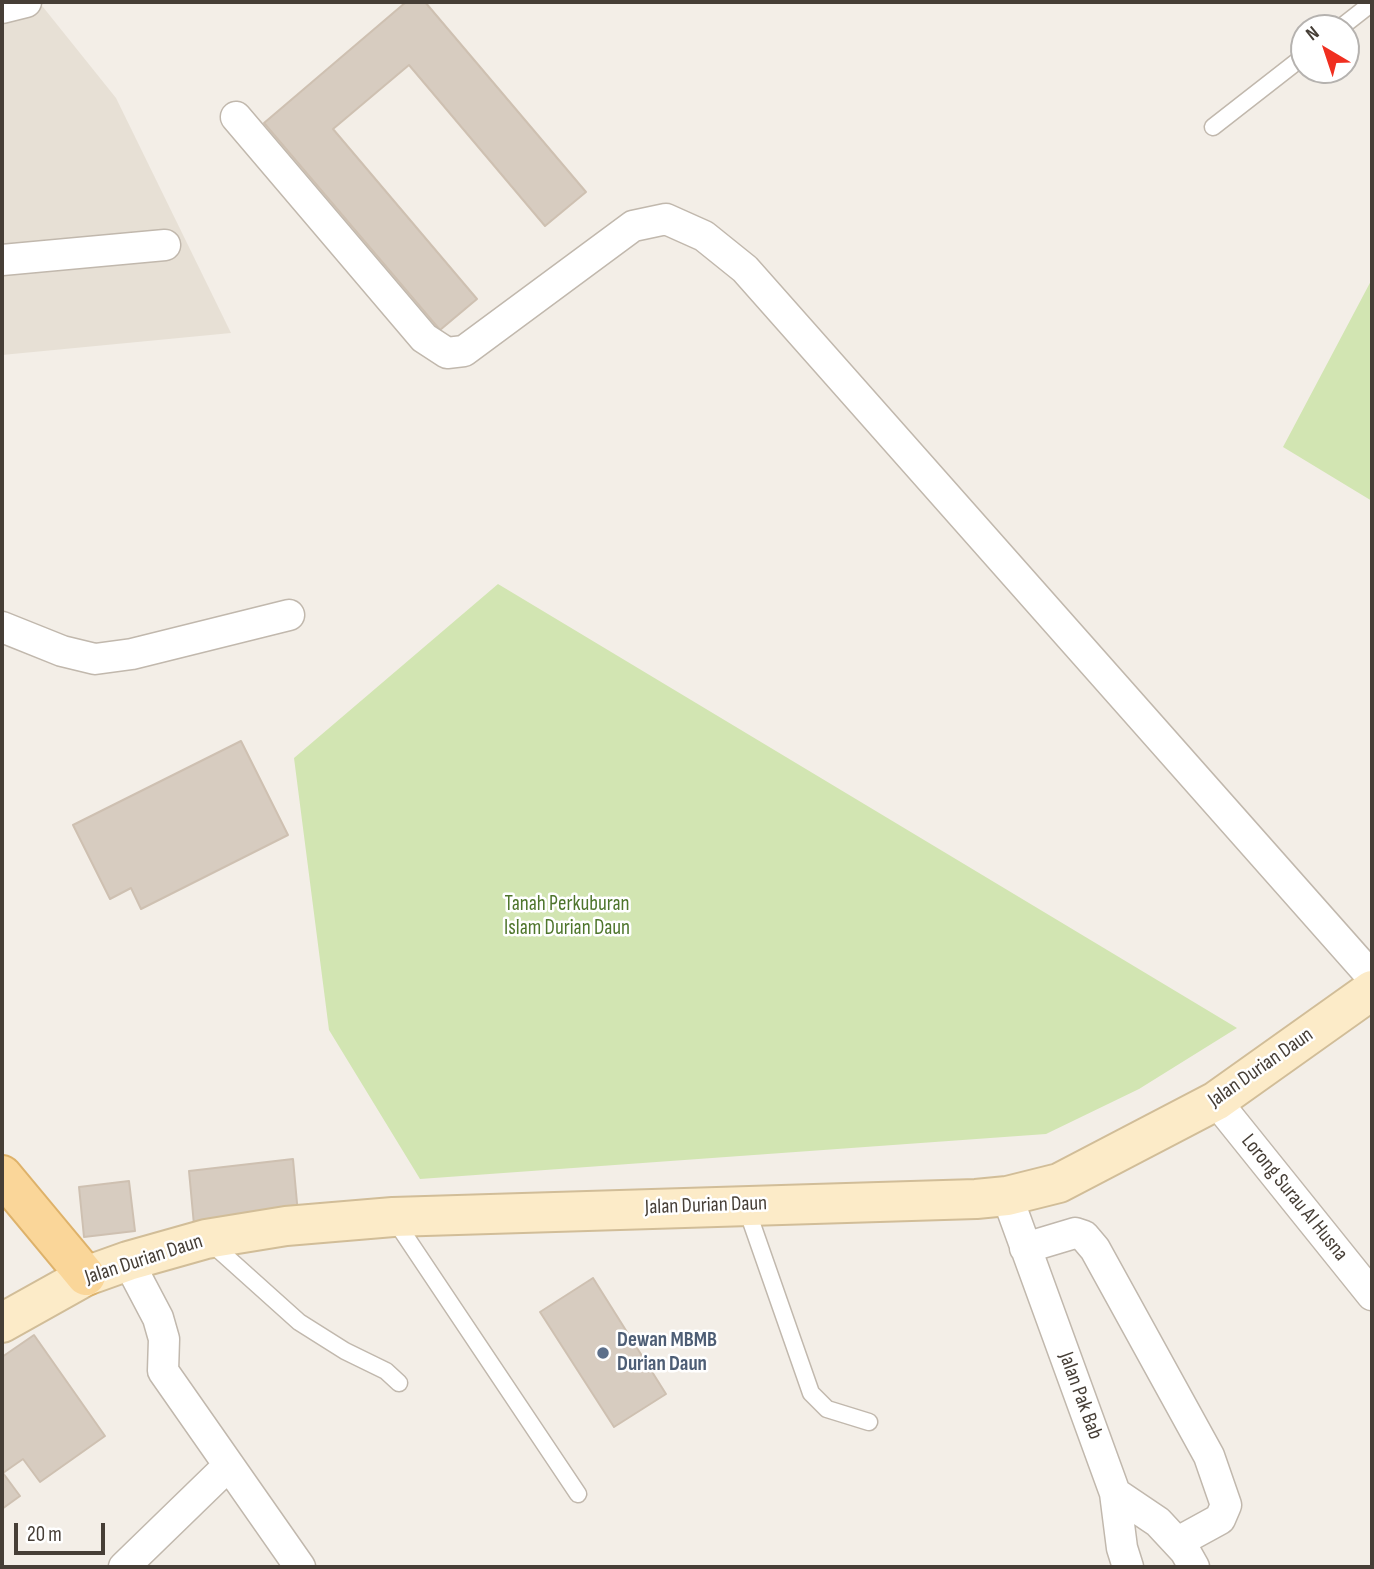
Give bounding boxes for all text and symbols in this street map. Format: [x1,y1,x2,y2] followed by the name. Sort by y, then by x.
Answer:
[1290,14,1360,84] north arrow
[1302,22,1324,46] text: N
[504,892,630,942] park label: Tanah Perkuburan Islam Durian Daun
[1204,1023,1318,1113] street label: Jalan Durian Daun
[1235,1130,1353,1266] street label: Lorong Surau Al Husna
[644,1191,768,1221] street label: Jalan Durian Daun
[82,1229,206,1291] street label: Jalan Durian Daun
[617,1328,717,1378] place label: Dewan MBMB Durian Daun
[595,1345,611,1361] marker: Dewan MBMB Durian Daun
[1053,1349,1107,1443] street label: Jalan Pak Bab
[18,1510,108,1554] scale bar
[27,1522,62,1547] text: 20 m

